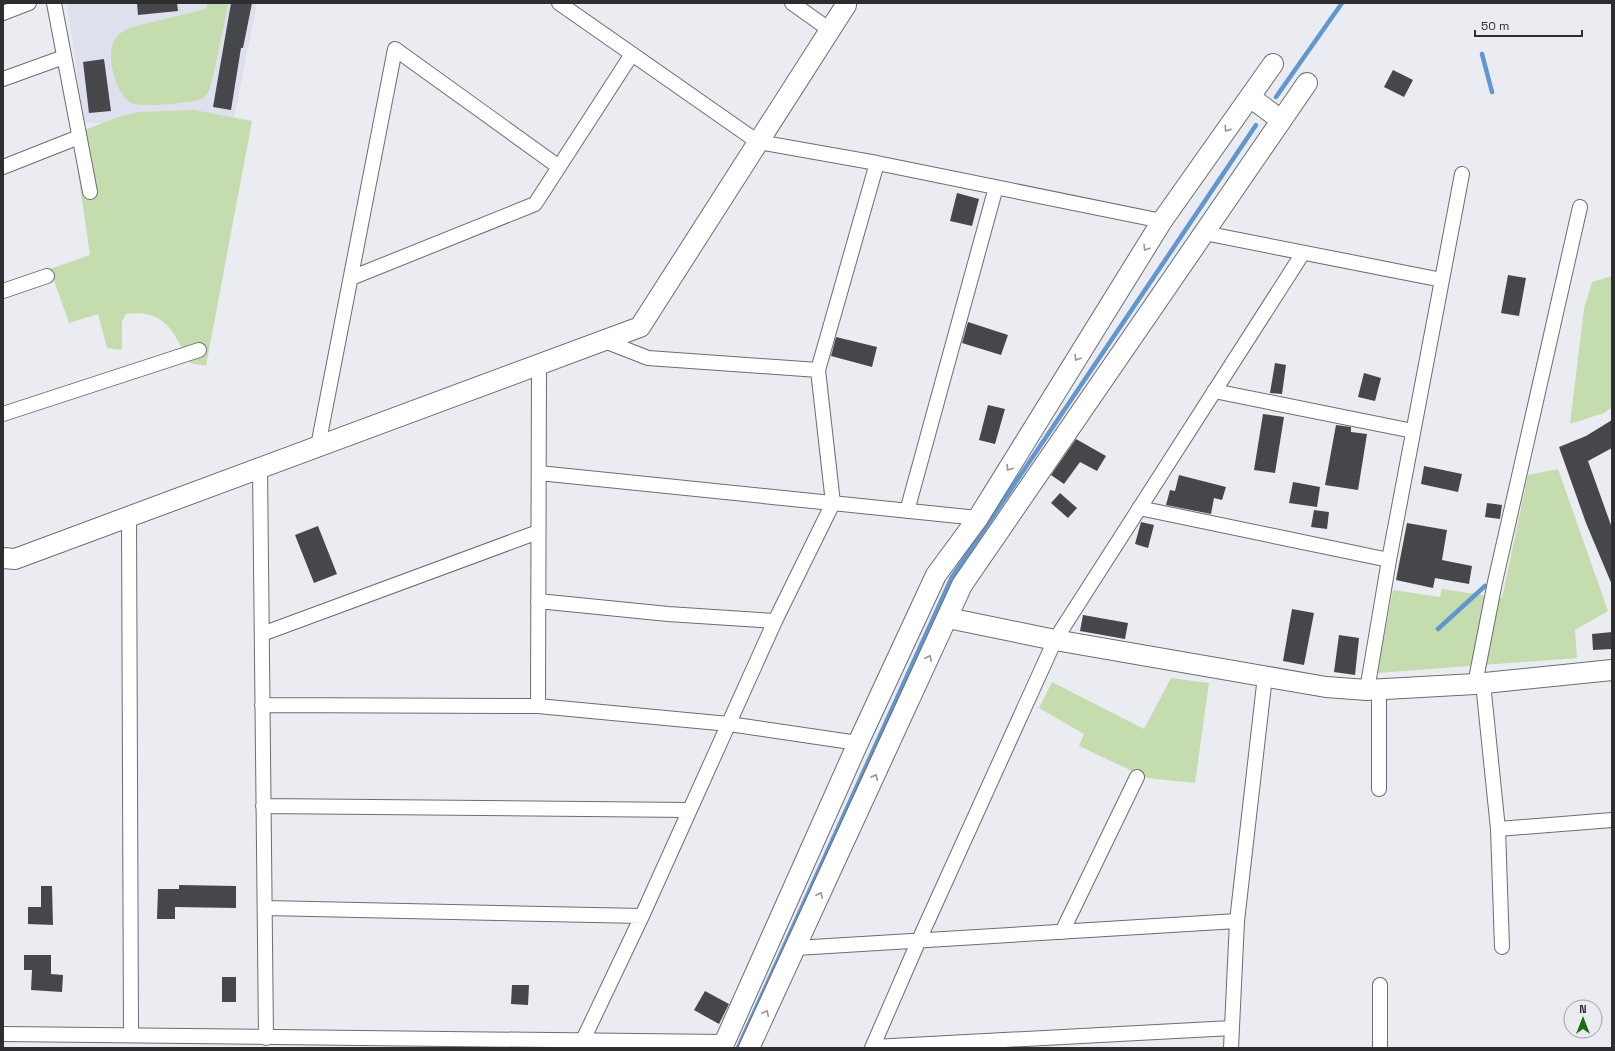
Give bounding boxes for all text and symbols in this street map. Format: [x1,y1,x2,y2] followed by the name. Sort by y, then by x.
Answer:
[1475,12,1582,38] scale bar
[1481,18,1509,34] text: 50 m
[1224,125,1232,132] one-way arrow
[1144,243,1151,250] one-way arrow
[1074,354,1082,361] one-way arrow
[1006,464,1013,471] one-way arrow
[924,655,932,663] one-way arrow
[870,773,878,781] one-way arrow
[815,891,823,899] one-way arrow
[1563,999,1603,1039] north arrow
[1579,1002,1587,1016] text: N
[761,1009,769,1017] one-way arrow

